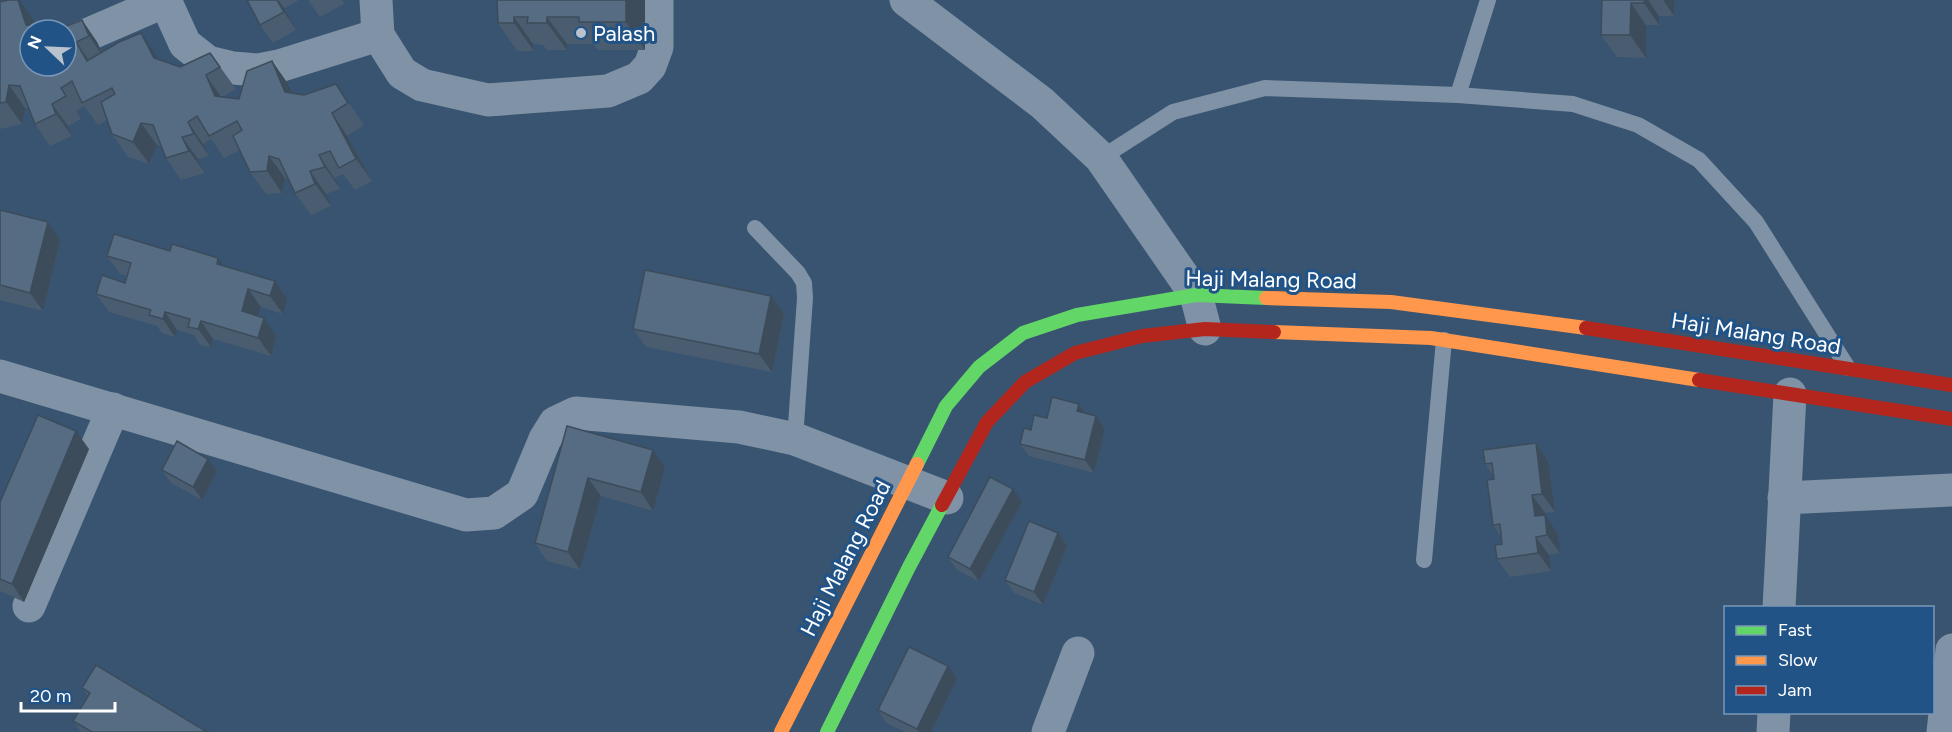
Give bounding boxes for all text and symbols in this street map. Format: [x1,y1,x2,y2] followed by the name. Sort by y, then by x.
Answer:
[18,18,78,78] north arrow
[593,20,655,47] place label: Palash
[574,26,588,40] marker: Palash
[23,33,46,52] text: N
[1185,265,1357,294] street label: Haji Malang Road
[1669,307,1843,360] street label: Haji Malang Road
[795,476,896,641] street label: Haji Malang Road
[1724,606,1934,714] legend
[1778,619,1812,641] text: Fast
[1778,649,1817,671] text: Slow
[21,675,116,713] scale bar
[1778,679,1812,701] text: Jam
[30,685,71,707] text: 20 m

